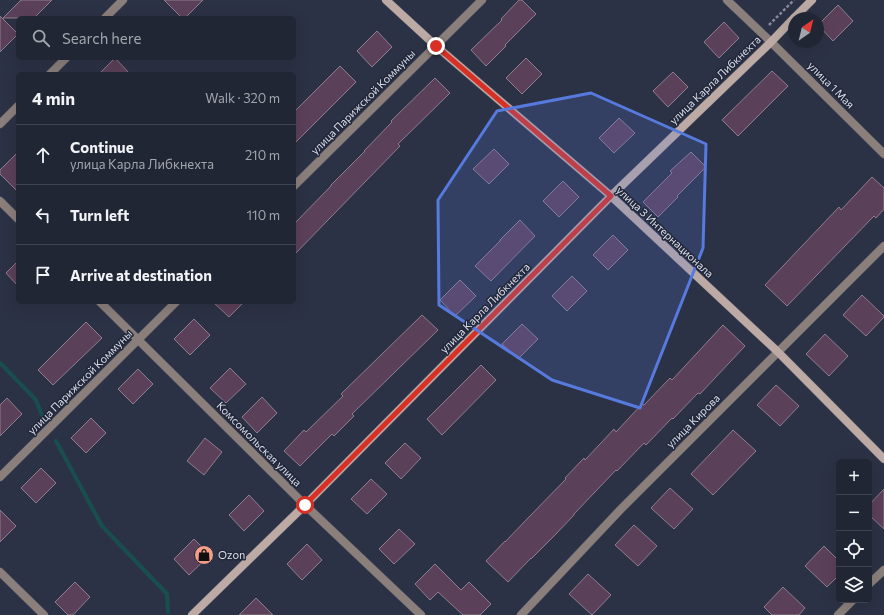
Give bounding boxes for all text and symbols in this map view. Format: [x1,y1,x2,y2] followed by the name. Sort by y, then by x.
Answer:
[788,12,824,48] north arrow
[16,16,296,60] search box
[30,27,52,49] icon: search
[62,29,141,47] text: Search here
[666,33,763,127] street label: улица Карла Либкнехта
[427,37,445,55] route end
[308,47,418,157] street label: улица Парижской Коммуны
[805,59,857,111] street label: улица 1 Мая
[32,88,75,109] text: 4 min
[205,90,280,106] text: Walk · 320 m
[70,138,134,156] text: Continue
[32,144,54,166] icon: ahead
[245,147,280,163] text: 210 m
[70,156,214,172] text: улица Карла Либкнехта
[614,183,716,280] street label: улица 3 Интернационала
[32,204,54,226] icon: left
[70,206,129,224] text: Turn left
[247,207,280,223] text: 110 m
[437,260,532,355] street label: улица Карла Либкнехта
[32,264,54,286] icon: arrive
[70,266,212,284] text: Arrive at destination
[25,327,135,437] street label: улица Парижской Коммуны
[663,391,722,450] street label: улица Кирова
[214,399,304,489] street label: Комсомольская улица
[836,459,872,603] map controls
[836,459,872,495] button: +
[836,495,872,531] button: −
[296,496,314,514] route start
[836,531,872,567] button: locate
[193,544,215,566] shop icon: Ozon
[218,548,245,561] place label: Ozon
[836,567,872,603] button: layers

